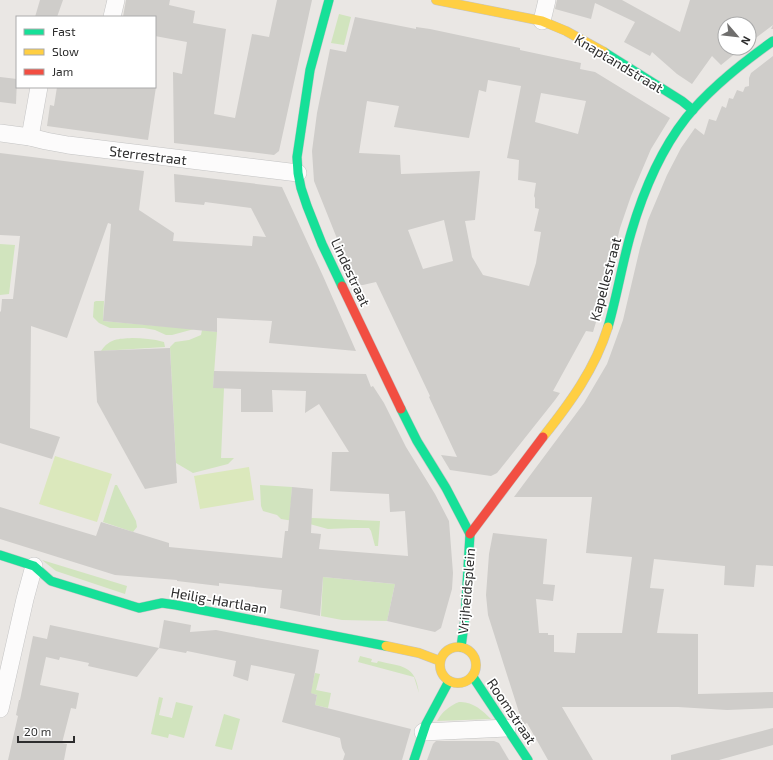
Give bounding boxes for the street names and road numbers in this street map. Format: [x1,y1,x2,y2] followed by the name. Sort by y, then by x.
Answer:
[572,30,666,96] street label: Knaptandstraat
[108,142,188,168] street label: Sterrestraat
[328,235,374,309] street label: Lindestraat
[586,235,624,323] street label: Kapellestraat
[454,547,478,635] street label: Vrijheidsplein
[169,583,269,617] street label: Heilig-Hartlaan
[484,675,540,747] street label: Roomstraat

